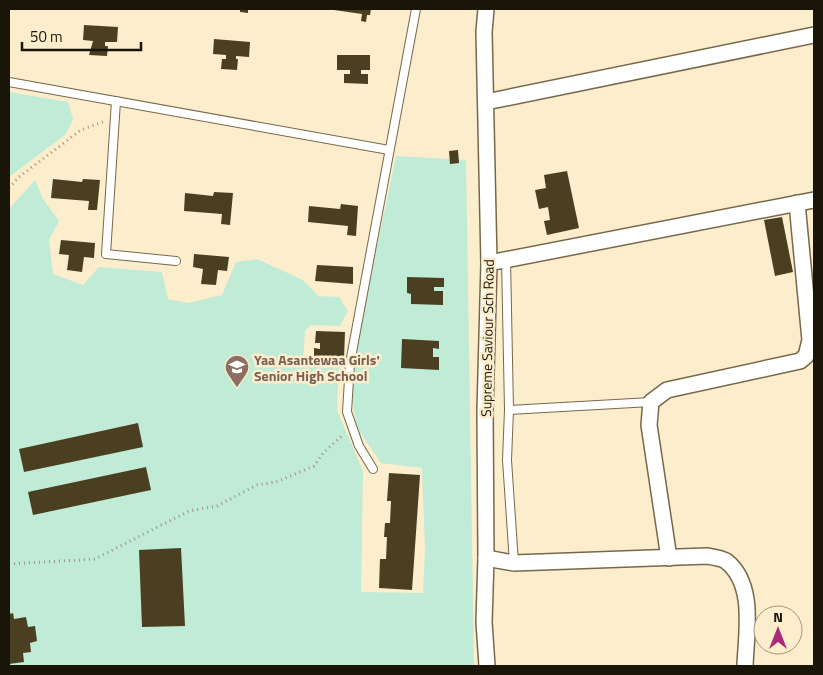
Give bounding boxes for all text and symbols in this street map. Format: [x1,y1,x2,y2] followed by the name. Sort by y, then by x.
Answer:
[22,20,141,52] scale bar
[30,25,63,48] text: 50 m
[475,259,499,417] street label: Supreme Saviour Sch Road
[254,349,380,386] place label: Yaa Asantewaa Girls' Senior High School
[224,354,250,388] school or university icon: Yaa Asantewaa Girls' Senior High School
[753,605,803,655] north arrow
[773,606,783,627] text: N

